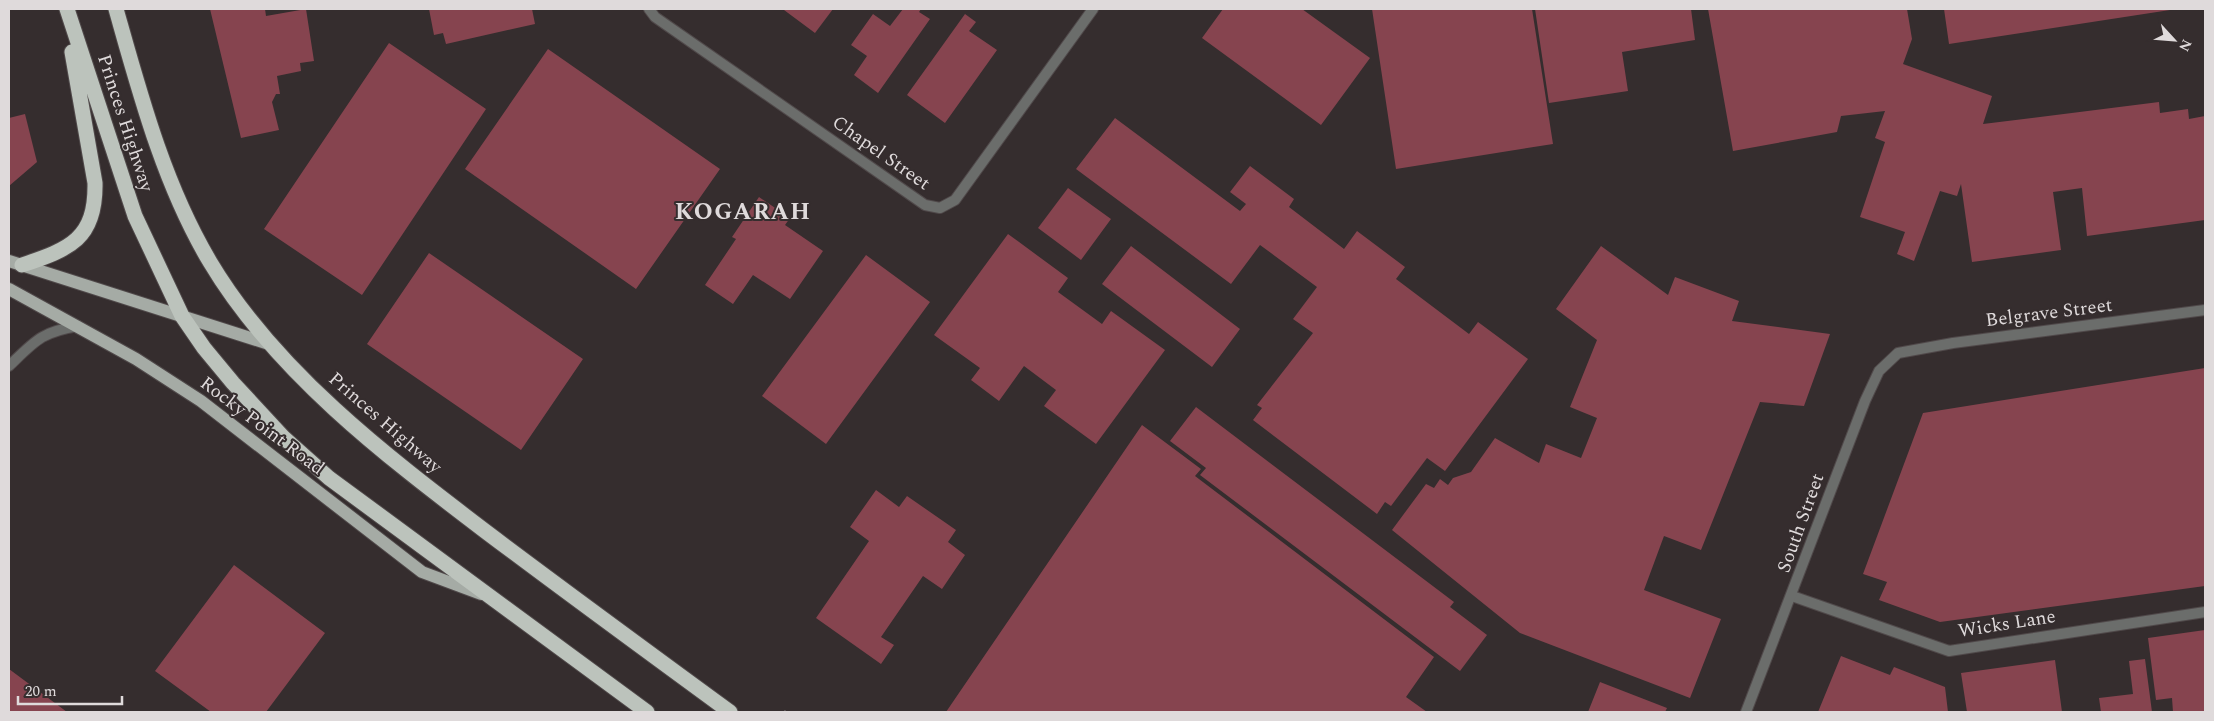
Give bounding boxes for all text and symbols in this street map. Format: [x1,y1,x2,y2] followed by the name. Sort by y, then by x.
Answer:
[2149,15,2199,65] north arrow
[2173,36,2197,55] text: N
[89,51,161,196] street label: Princes Highway
[826,108,936,198] street label: Chapel Street
[675,194,811,230] district label: KOGARAH
[1984,291,2114,335] street label: Belgrave Street
[322,365,449,481] street label: Princes Highway
[193,369,331,483] street label: Rocky Point Road
[1770,469,1832,577] street label: South Street
[1956,602,2058,646] street label: Wicks Lane
[18,674,121,706] scale bar
[25,680,57,703] text: 20 m

